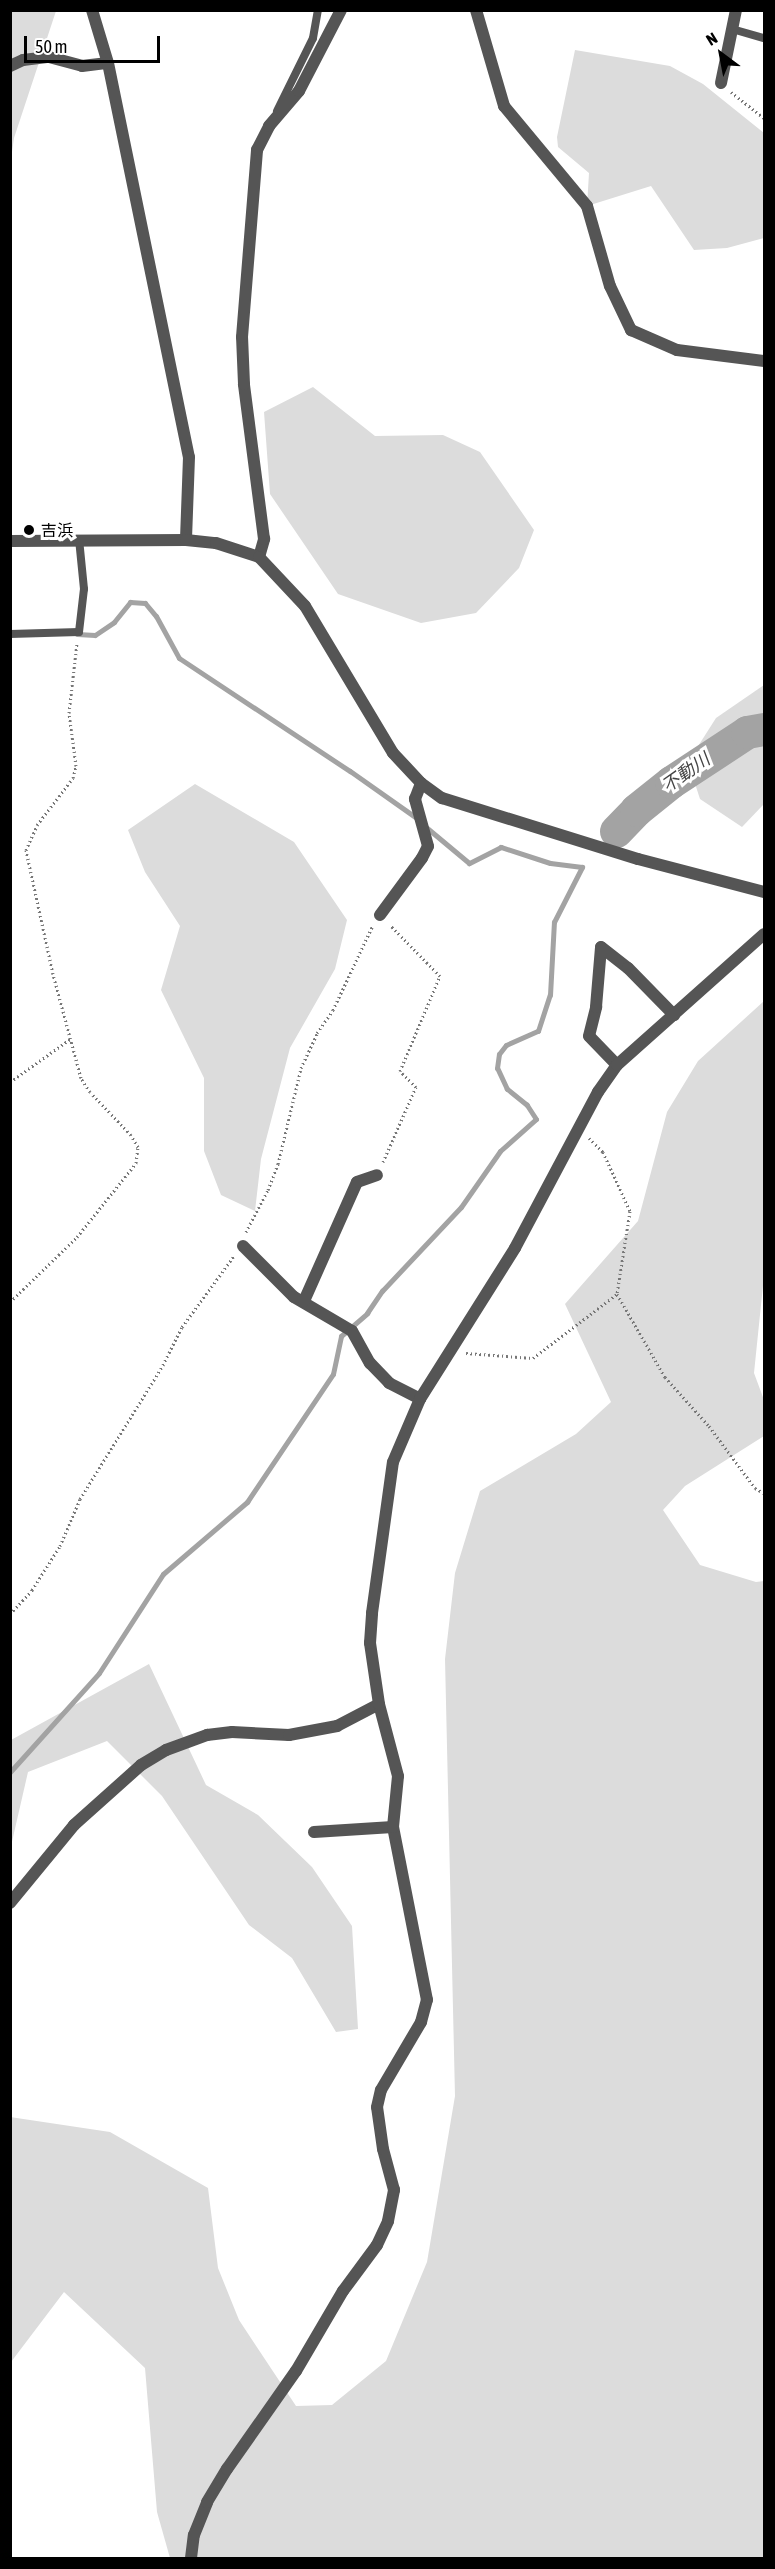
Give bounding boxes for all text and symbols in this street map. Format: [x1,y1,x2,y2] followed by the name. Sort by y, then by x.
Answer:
[27,24,164,62] scale bar
[691,24,751,84] north arrow
[703,29,720,49] text: N
[35,36,67,57] text: 50 m
[41,520,73,540] place label: 吉浜
[22,523,36,537] marker: 吉浜
[658,749,714,797] water label: 不動川

